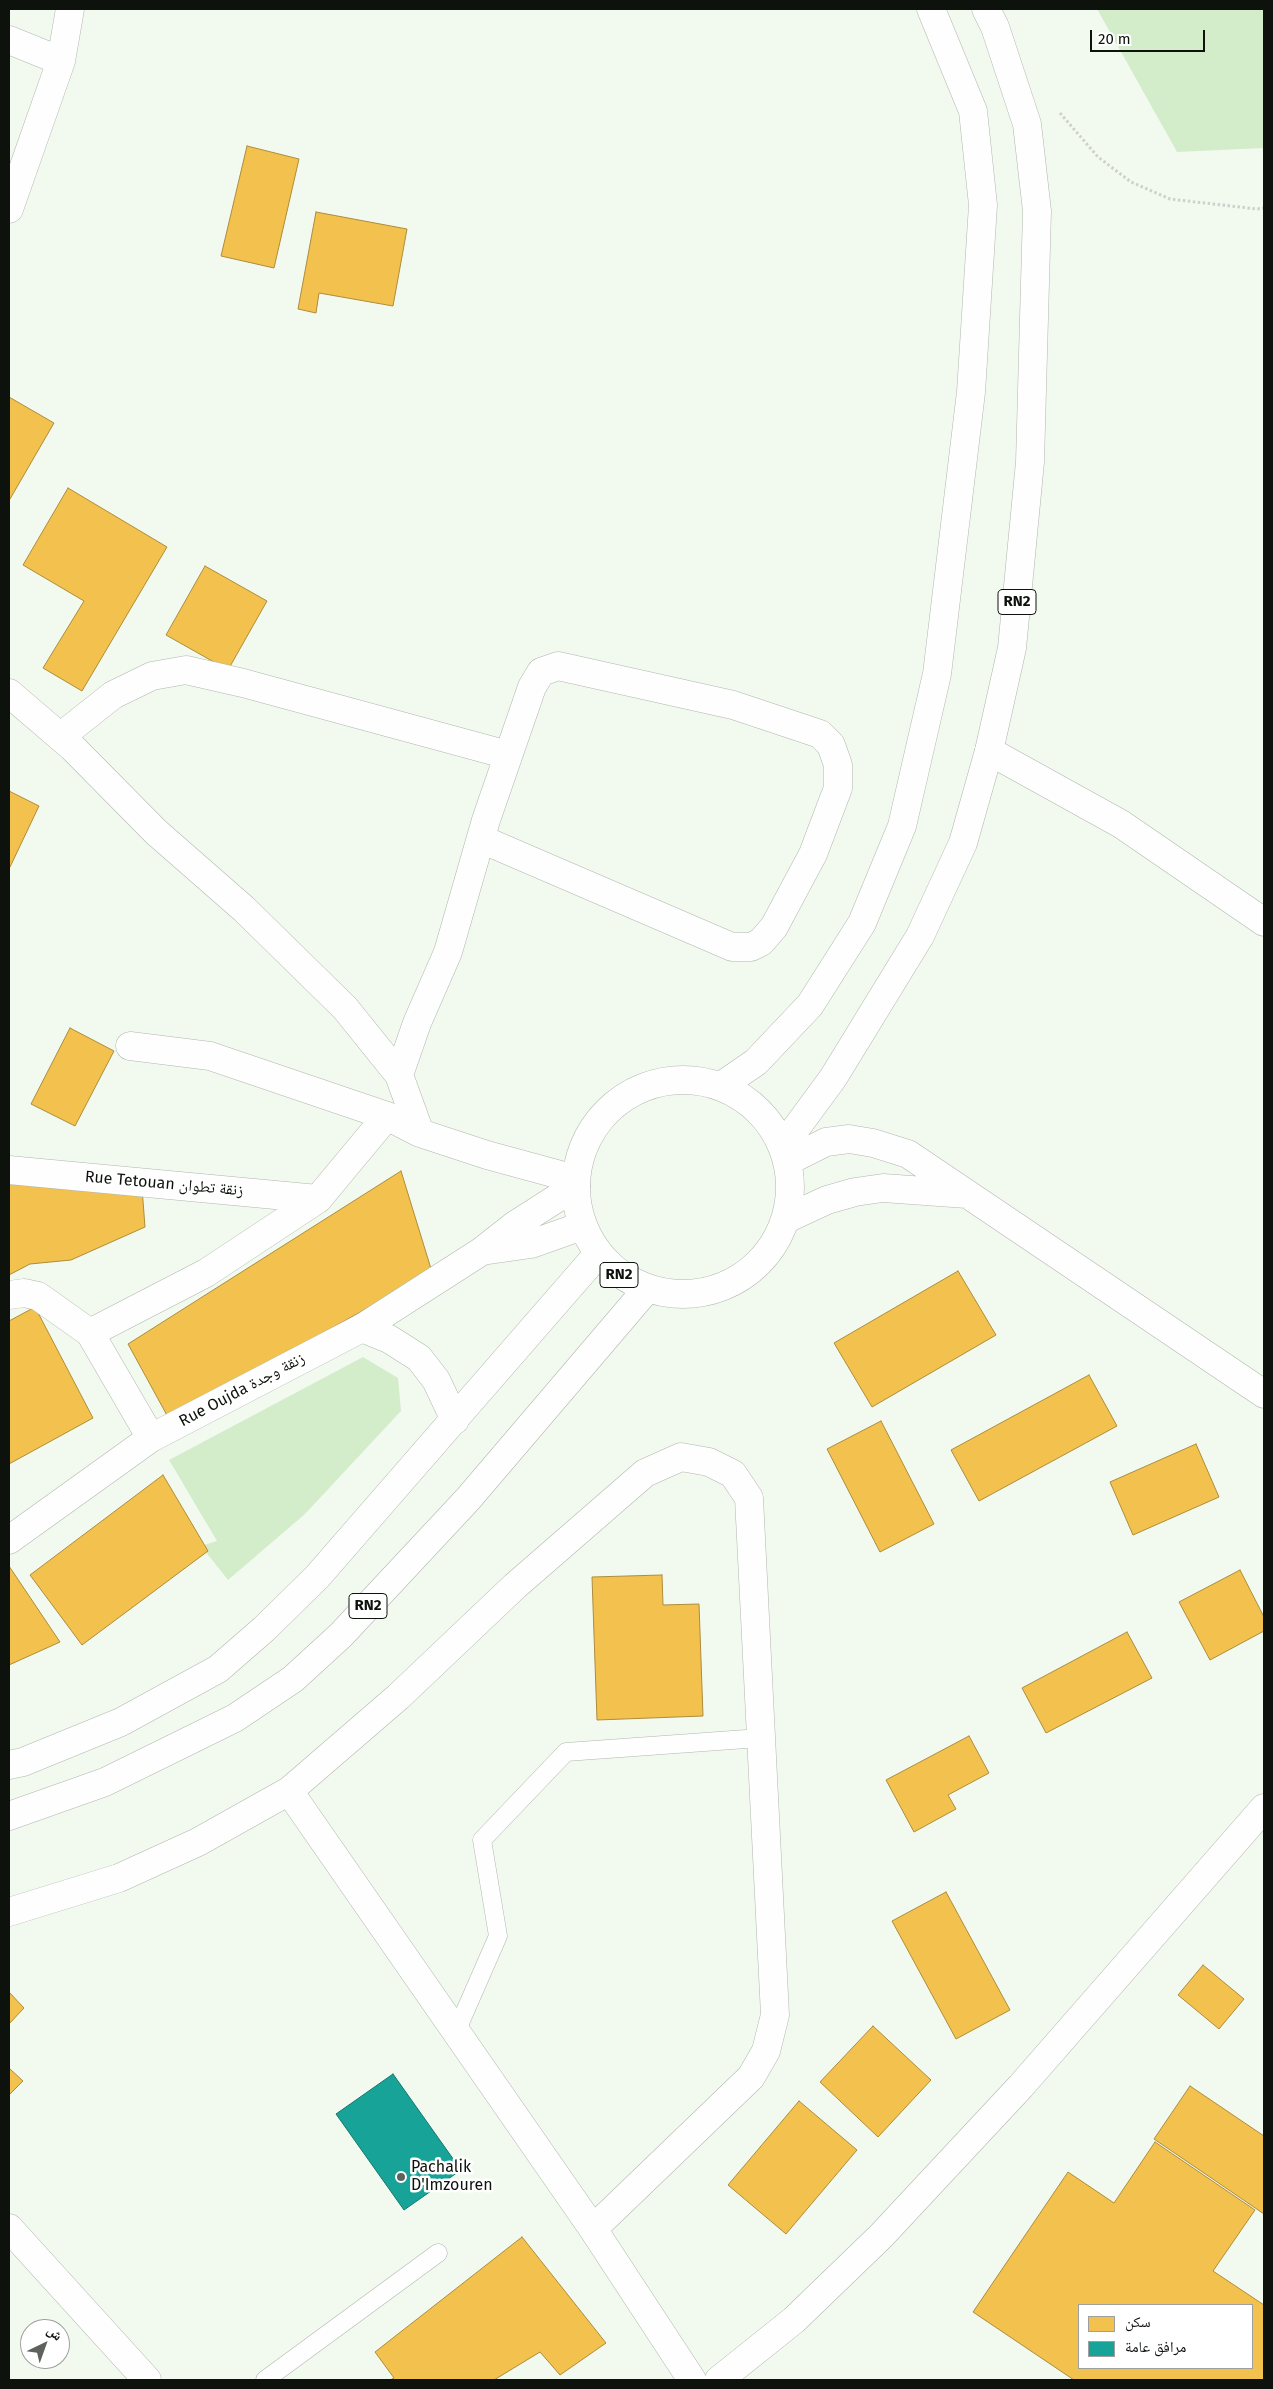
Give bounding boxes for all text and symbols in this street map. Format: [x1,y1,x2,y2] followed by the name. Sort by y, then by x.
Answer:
[1093,20,1208,52] scale bar
[1098,30,1131,48] text: 20 m
[998,590,1036,614] road number: RN2
[84,1168,244,1200] street label: Rue Tetouan زنقة تطوان
[600,1262,638,1288] road number: RN2
[176,1349,308,1431] street label: Rue Oujda زنقة وجدة
[349,1594,387,1618] road number: RN2
[411,2158,493,2196] place label: Pachalik D'Imzouren
[395,2171,407,2183] marker: Pachalik D'Imzouren
[1078,2304,1253,2369] legend
[1125,2313,1151,2331] text: سكن
[20,2319,70,2369] north arrow
[43,2322,66,2345] text: ش
[1125,2338,1186,2356] text: مرافق عامة

